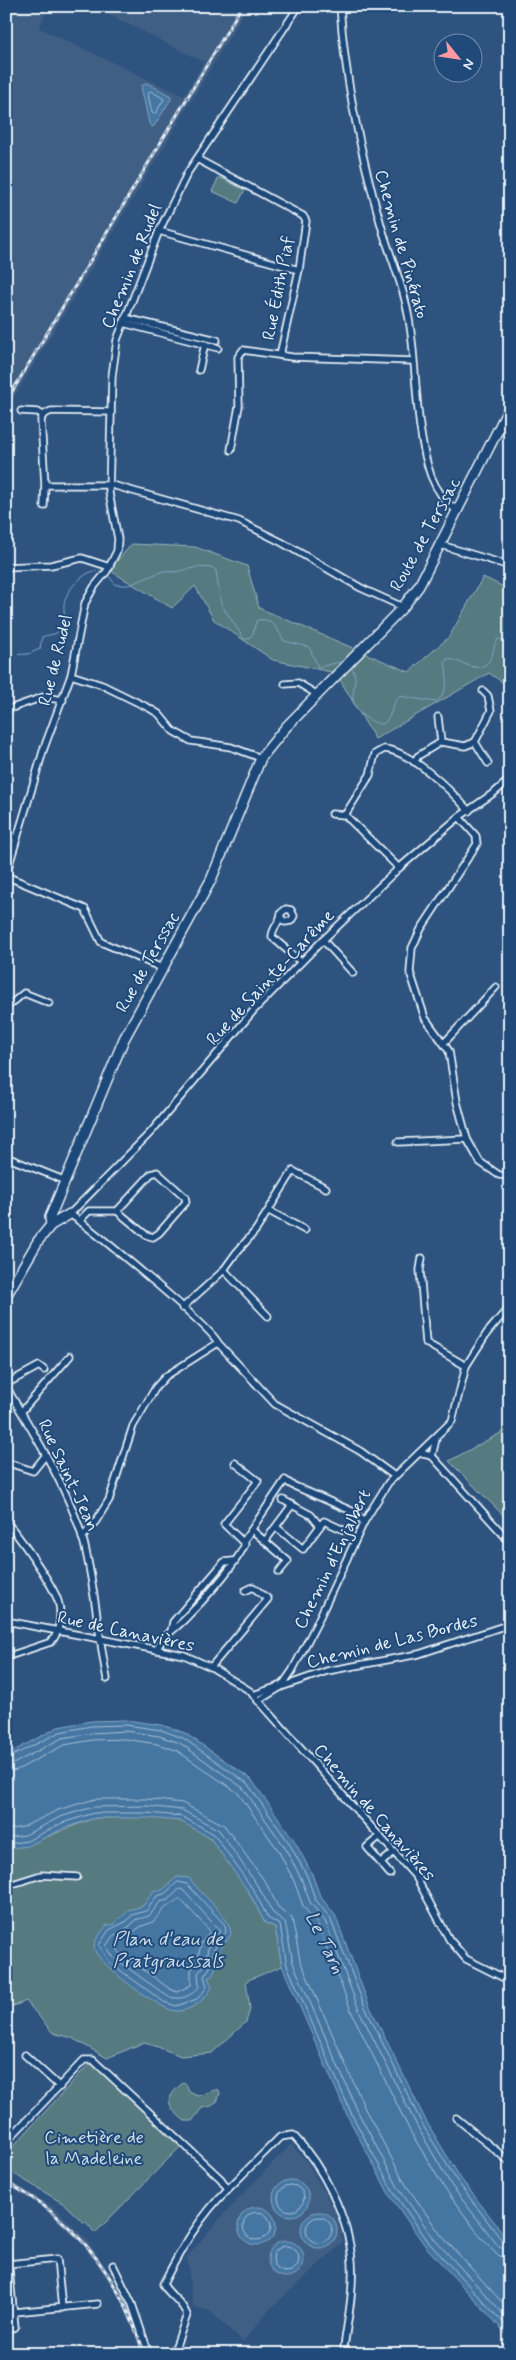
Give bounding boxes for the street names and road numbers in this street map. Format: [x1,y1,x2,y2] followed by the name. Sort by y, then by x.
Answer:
[368,167,434,321] street label: Chemin de Pinérato
[96,200,168,332] street label: Chemin de Rudel
[257,234,301,342] street label: Rue Édith Piaf
[385,473,467,596] street label: Route de Terssac
[33,612,79,708] street label: Rue de Rudel
[201,904,340,1051] street label: Rue de Sainte-Carême
[110,908,185,1017] street label: Rue de Terssac
[32,1415,105,1535] street label: Rue Saint-Jean
[289,1485,377,1633] street label: Chemin d'Enjalbert
[55,1606,197,1658] street label: Rue de Canavières
[304,1609,480,1675] street label: Chemin de Las Bordes
[308,1739,441,1887] street label: Chemin de Canavières

